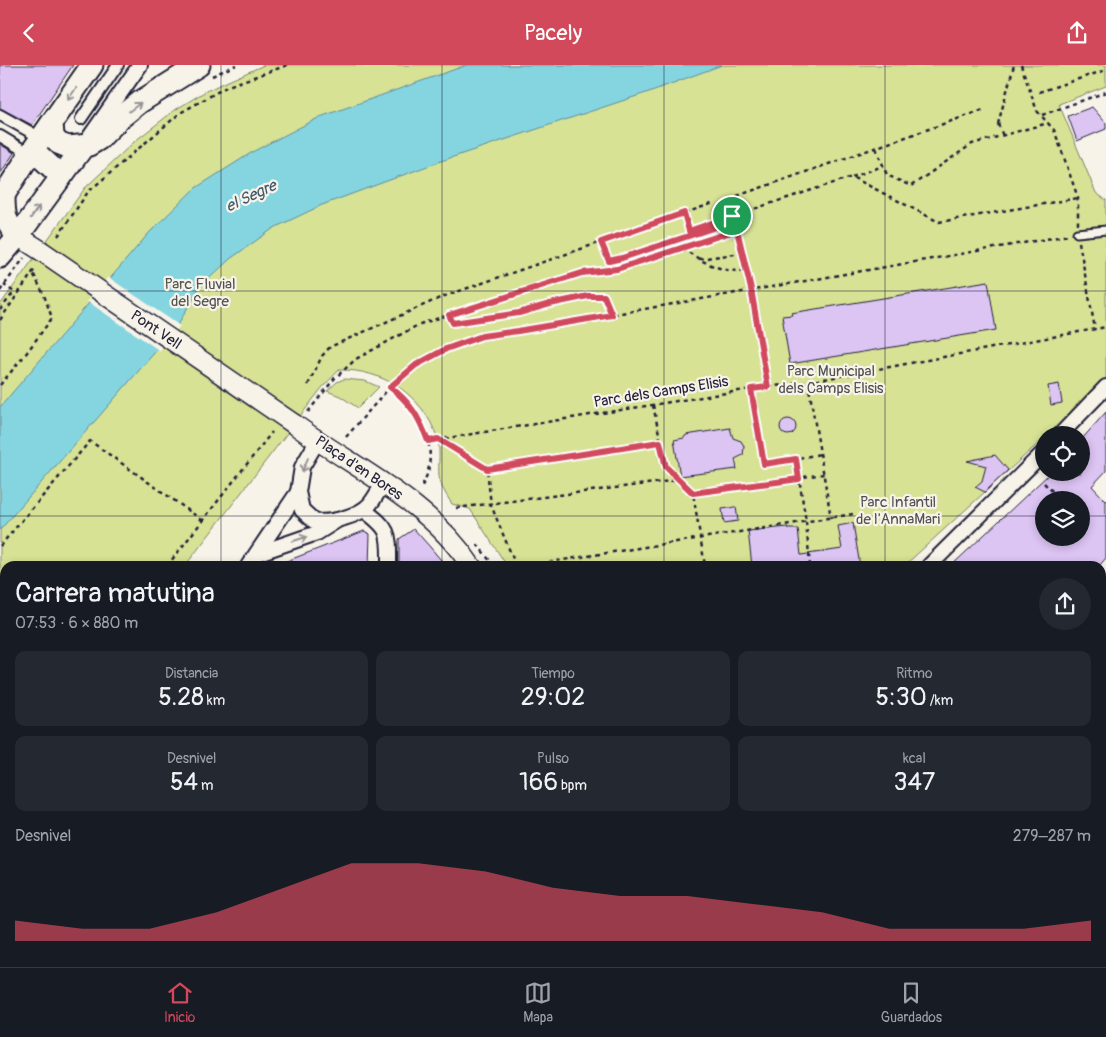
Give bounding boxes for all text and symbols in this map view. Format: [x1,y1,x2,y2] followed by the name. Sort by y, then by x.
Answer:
[15,19,43,47] icon: back
[524,19,582,47] text: Pacely
[1063,19,1091,47] icon: share
[67,87,77,101] one-way arrow
[128,102,142,112] one-way arrow
[222,175,281,216] water label: el Segre
[711,195,753,237] pin
[718,202,746,230] icon: arrive
[30,205,40,219] one-way arrow
[165,275,236,311] park label: Parc Fluvial del Segre
[127,306,185,354] street label: Pont Vell
[778,362,884,398] park label: Parc Municipal dels Camps Elisis
[592,372,730,412] street label: Parc dels Camps Elisis
[1035,426,1090,546] map controls
[1035,426,1090,481] button: locate
[312,432,407,504] street label: Plaça d'en Bores
[299,457,309,472] one-way arrow
[1035,491,1090,546] button: layers
[856,493,940,529] park label: Parc Infantil de l'AnnaMari
[292,534,307,543] one-way arrow
[15,576,215,611] text: Carrera matutina
[1039,578,1091,630] button: share
[15,613,138,633] text: 07:53 · 6 × 880 m
[165,665,218,682] text: Distancia
[531,665,575,682] text: Tiempo
[896,665,932,682] text: Ritmo
[158,682,204,713] text: 5.28
[521,682,585,713] text: 29:02
[876,682,927,713] text: 5:30
[204,692,225,709] text: km
[927,692,953,709] text: /km
[167,750,216,767] text: Desnivel
[537,750,569,767] text: Pulso
[903,750,926,767] text: kcal
[170,767,198,798] text: 54
[519,767,558,798] text: 166
[893,767,935,798] text: 347
[198,777,213,794] text: m
[558,777,587,794] text: bpm
[15,826,71,846] text: Desnivel
[1013,826,1091,846] text: 279–287 m
[164,979,195,1026] tab: Inicio
[523,979,553,1026] tab: Mapa
[881,979,942,1026] tab: Guardados

